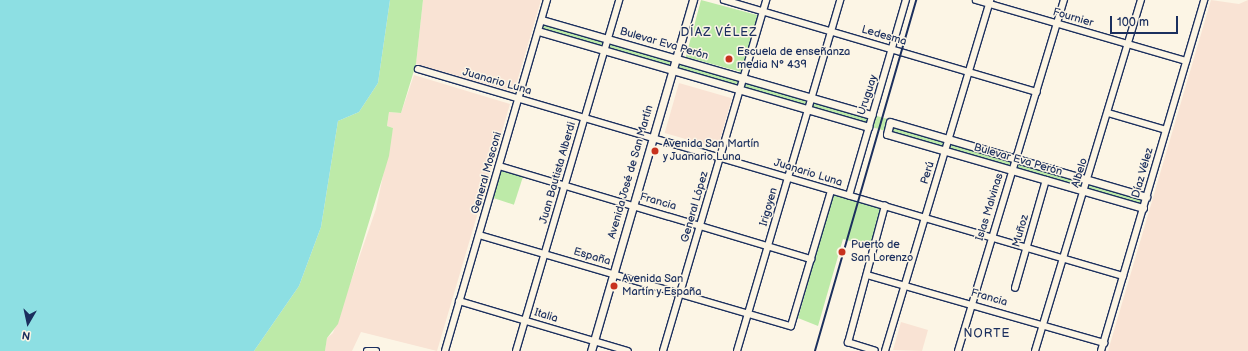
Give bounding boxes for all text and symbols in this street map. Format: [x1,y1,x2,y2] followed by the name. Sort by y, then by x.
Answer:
[1051,6,1095,30] street label: Fournier
[1112,8,1180,34] scale bar
[1117,15,1149,30] text: 100 m
[860,23,908,49] street label: Ledesma
[618,25,710,63] street label: Bulevar Eva Perón
[680,26,758,40] district label: DÍAZ VÉLEZ
[737,46,850,72] place label: Escuela de enseñanza media N° 439
[724,54,734,64] marker: Escuela de enseñanza media N° 439
[461,66,533,98] street label: Juanario Luna
[855,73,881,117] street label: Uruguay
[605,103,657,241] street label: Avenida José de San Martín
[537,121,579,225] street label: Juan Bautista Alberdi
[469,130,505,216] street label: General Mosconi
[663,138,759,164] place label: Avenida San Martín y Juanario Luna
[972,141,1064,179] street label: Bulevar Eva Perón
[650,146,660,156] marker: Avenida San Martín y Juanario Luna
[1130,146,1156,200] street label: Díaz Vélez
[772,156,844,190] street label: Juanario Luna
[1069,156,1091,190] street label: Albelo
[918,160,938,186] street label: Perú
[679,170,711,244] street label: General López
[973,172,1007,242] street label: Islas Malvinas
[757,186,781,228] street label: Irigoyen
[638,191,678,213] street label: Francia
[1010,213,1032,249] street label: Muñoz
[851,239,913,265] place label: Puerto de San Lorenzo
[572,245,612,269] street label: España
[836,246,848,258] marker: Puerto de San Lorenzo
[622,273,703,299] place label: Avenida San Martín y España
[609,281,619,291] marker: Avenida San Martín y España
[969,287,1009,309] street label: Francia
[8,303,48,343] north arrow
[533,306,559,326] street label: Italia
[964,327,1010,341] district label: NORTE
[21,328,31,342] text: N

